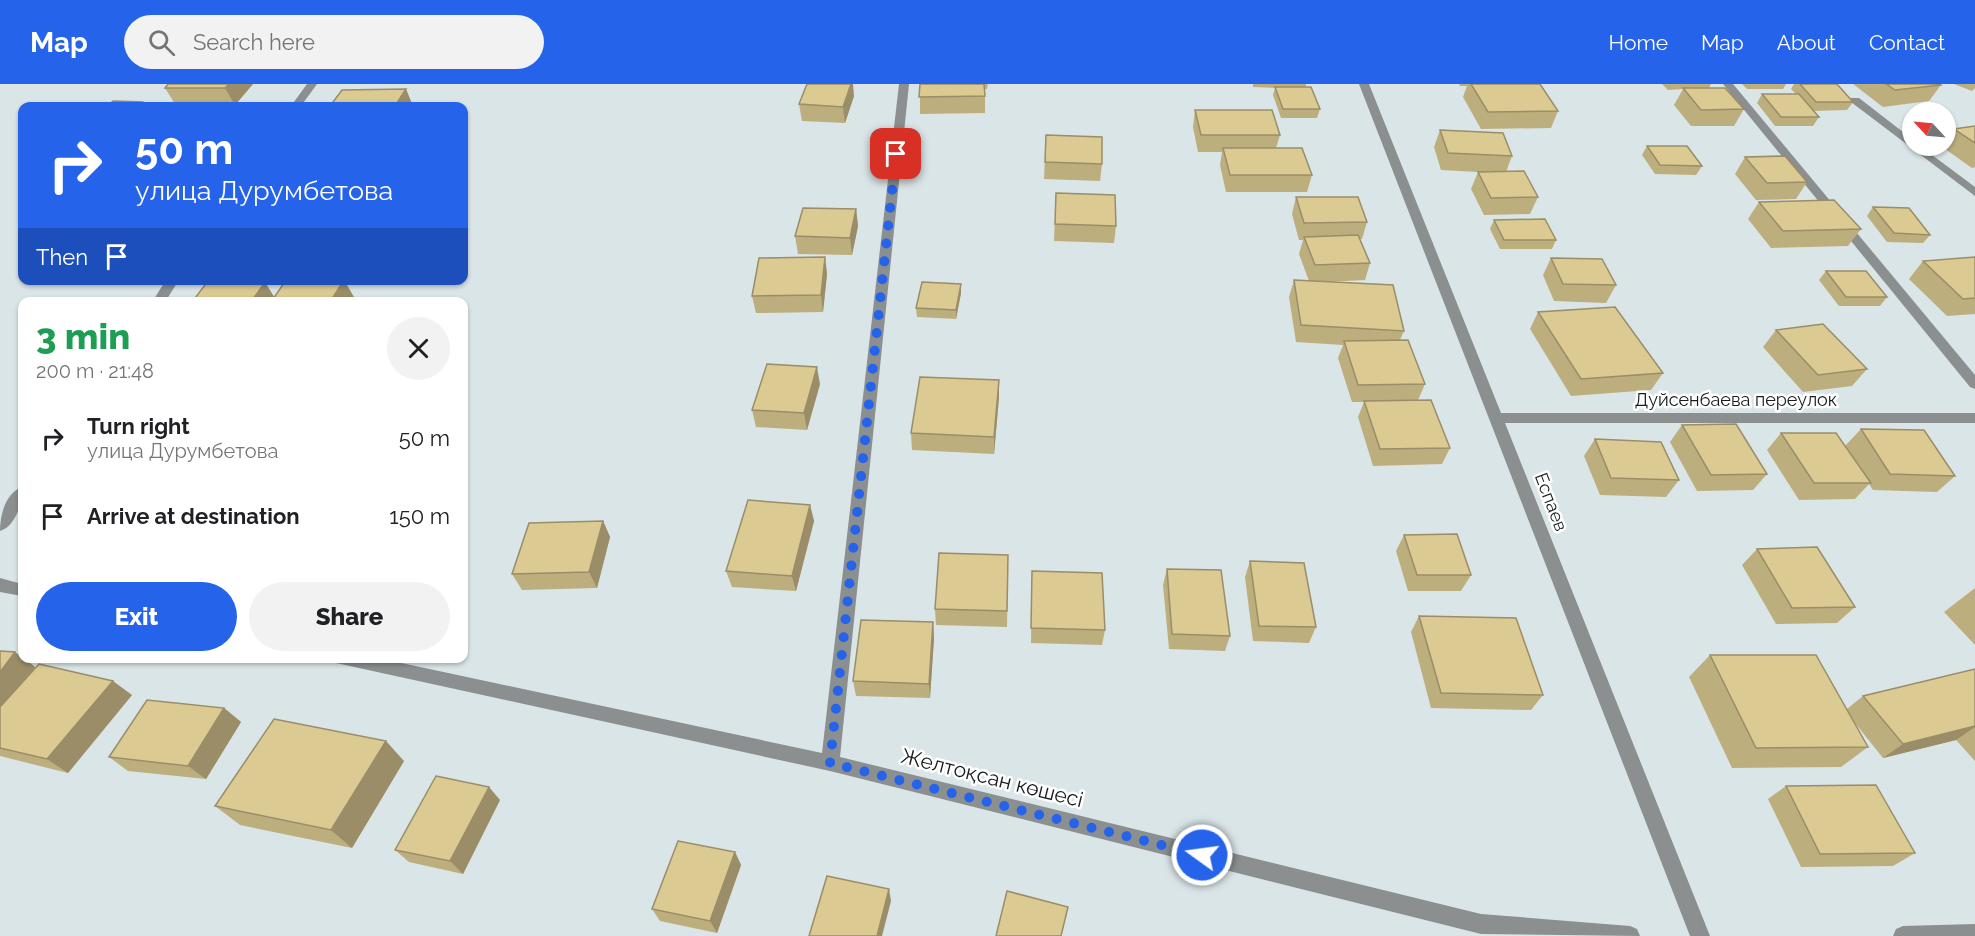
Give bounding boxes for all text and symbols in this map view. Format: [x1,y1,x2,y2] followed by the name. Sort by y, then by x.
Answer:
[124,15,544,69] search box
[30,26,88,59] text: Map
[145,26,178,59] icon: search
[193,29,315,55] text: Search here
[1609,30,1668,55] text: Home
[1701,30,1744,55] text: Map
[1777,30,1836,55] text: About
[1869,30,1945,55] text: Contact
[1902,102,1956,156] north arrow
[1902,102,1956,156] map controls
[135,125,233,174] text: 50 m
[36,126,114,204] icon: right
[870,128,921,179] pin
[879,137,912,170] icon: arrive
[135,175,393,206] text: улица Дурумбетова
[100,240,133,273] icon: arrive
[36,244,88,270] text: Then
[36,315,130,357] text: 3 min
[387,317,450,380] button: close
[36,359,154,383] text: 200 m · 21:48
[1635,389,1837,410] street label: Дуйсенбаева переулок
[87,413,190,439] text: Turn right
[36,422,69,455] icon: right
[399,425,450,451] text: 50 m
[87,439,278,463] text: улица Дурумбетова
[1531,470,1572,534] street label: Еспаев
[36,500,69,533] icon: arrive
[87,503,300,529] text: Arrive at destination
[389,503,450,529] text: 150 m
[36,582,237,651] button: Exit
[249,582,450,651] button: Share
[899,743,1086,812] street label: Желтоқсан көшесі
[1170,823,1234,887] position arrow

